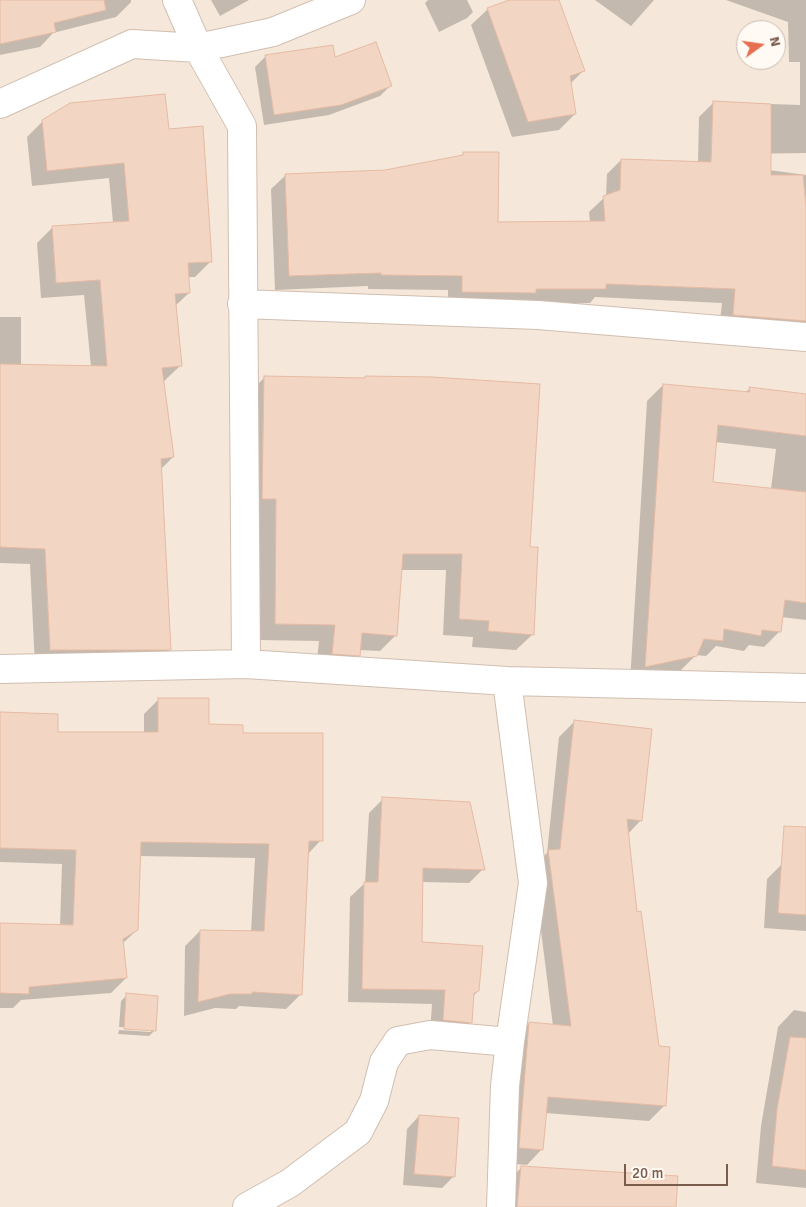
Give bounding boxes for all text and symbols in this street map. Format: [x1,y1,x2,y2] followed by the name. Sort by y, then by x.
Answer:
[736,20,786,70] north arrow
[766,35,784,48] text: N
[626,1154,730,1186] scale bar
[632,1164,663,1182] text: 20 m

